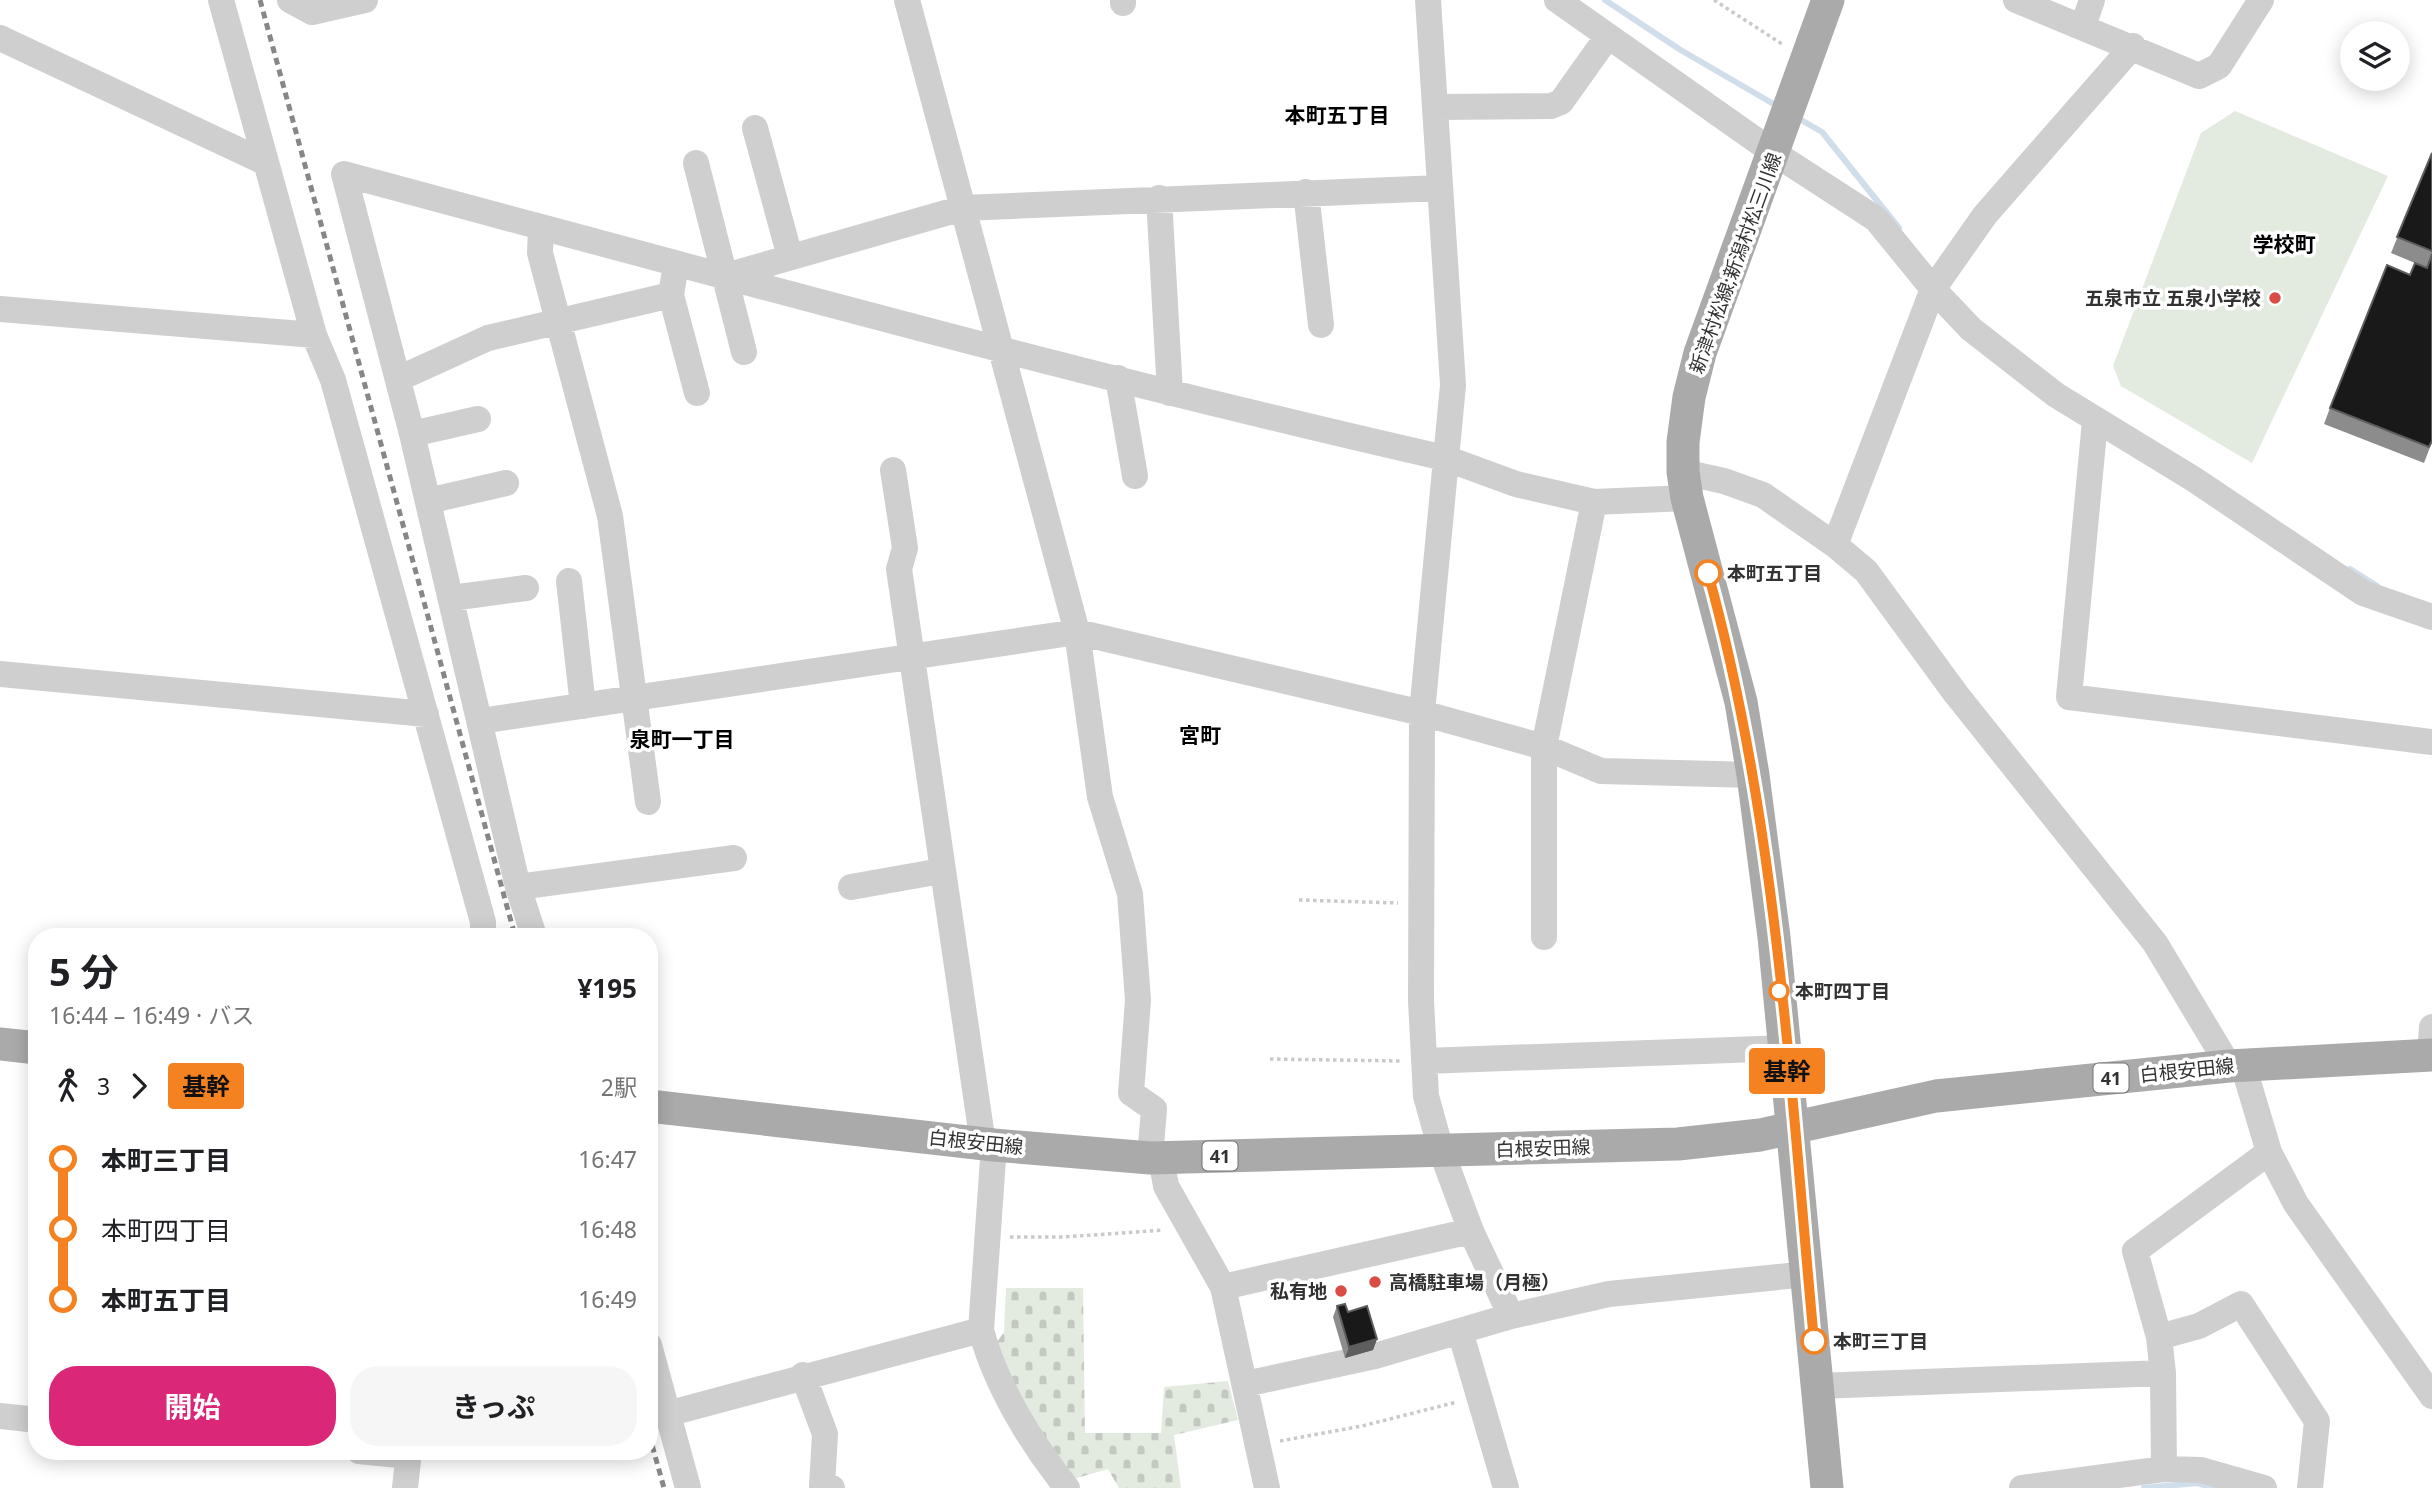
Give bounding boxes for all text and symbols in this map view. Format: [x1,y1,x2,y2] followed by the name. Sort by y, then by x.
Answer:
[2340,21,2410,91] map controls
[2340,21,2410,91] button: layers
[1285,101,1390,129] district label: 本町五丁目
[1683,149,1787,377] street label: 新津村松線;新潟村松三川線
[2253,230,2316,258] district label: 学校町
[2085,285,2261,311] place label: 五泉市立 五泉小学校
[2267,290,2283,306] marker: 五泉市立 五泉小学校
[1695,560,1721,586] marker: 本町五丁目
[1727,560,1822,586] place label: 本町五丁目
[1179,721,1221,749] district label: 宮町
[630,725,735,753] district label: 泉町一丁目
[49,945,119,997] text: 5 分
[578,970,637,1006] text: ¥195
[1795,978,1890,1004] place label: 本町四丁目
[1769,981,1789,1001] marker: 本町四丁目
[49,999,254,1031] text: 16:44 – 16:49 · バス
[1756,1048,1818,1094] line badge: 基幹
[2138,1052,2236,1088] street label: 白根安田線
[1763,1054,1811,1087] text: 基幹
[2094,1064,2128,1092] road number: 41
[49,1067,87,1105] icon: walk
[120,1067,158,1105] icon: forward
[182,1069,230,1102] text: 基幹
[97,1070,110,1102] text: 3
[601,1071,637,1103] text: 2駅
[927,1124,1025,1160] street label: 白根安田線
[1495,1133,1591,1163] street label: 白根安田線
[101,1142,231,1178] text: 本町三丁目
[1202,1142,1238,1170] road number: 41
[578,1143,637,1175] text: 16:47
[101,1212,231,1248] text: 本町四丁目
[578,1213,637,1245] text: 16:48
[1389,1269,1560,1295] place label: 高橋駐車場（月極）
[1367,1274,1383,1290] marker: 高橋駐車場（月極）
[1270,1278,1327,1304] place label: 私有地
[101,1282,231,1318] text: 本町五丁目
[578,1283,637,1315] text: 16:49
[1333,1283,1349,1299] marker: 私有地
[1801,1328,1827,1354] marker: 本町三丁目
[1833,1328,1928,1354] place label: 本町三丁目
[49,1366,336,1446] button: 開始
[350,1366,637,1446] button: きっぷ

